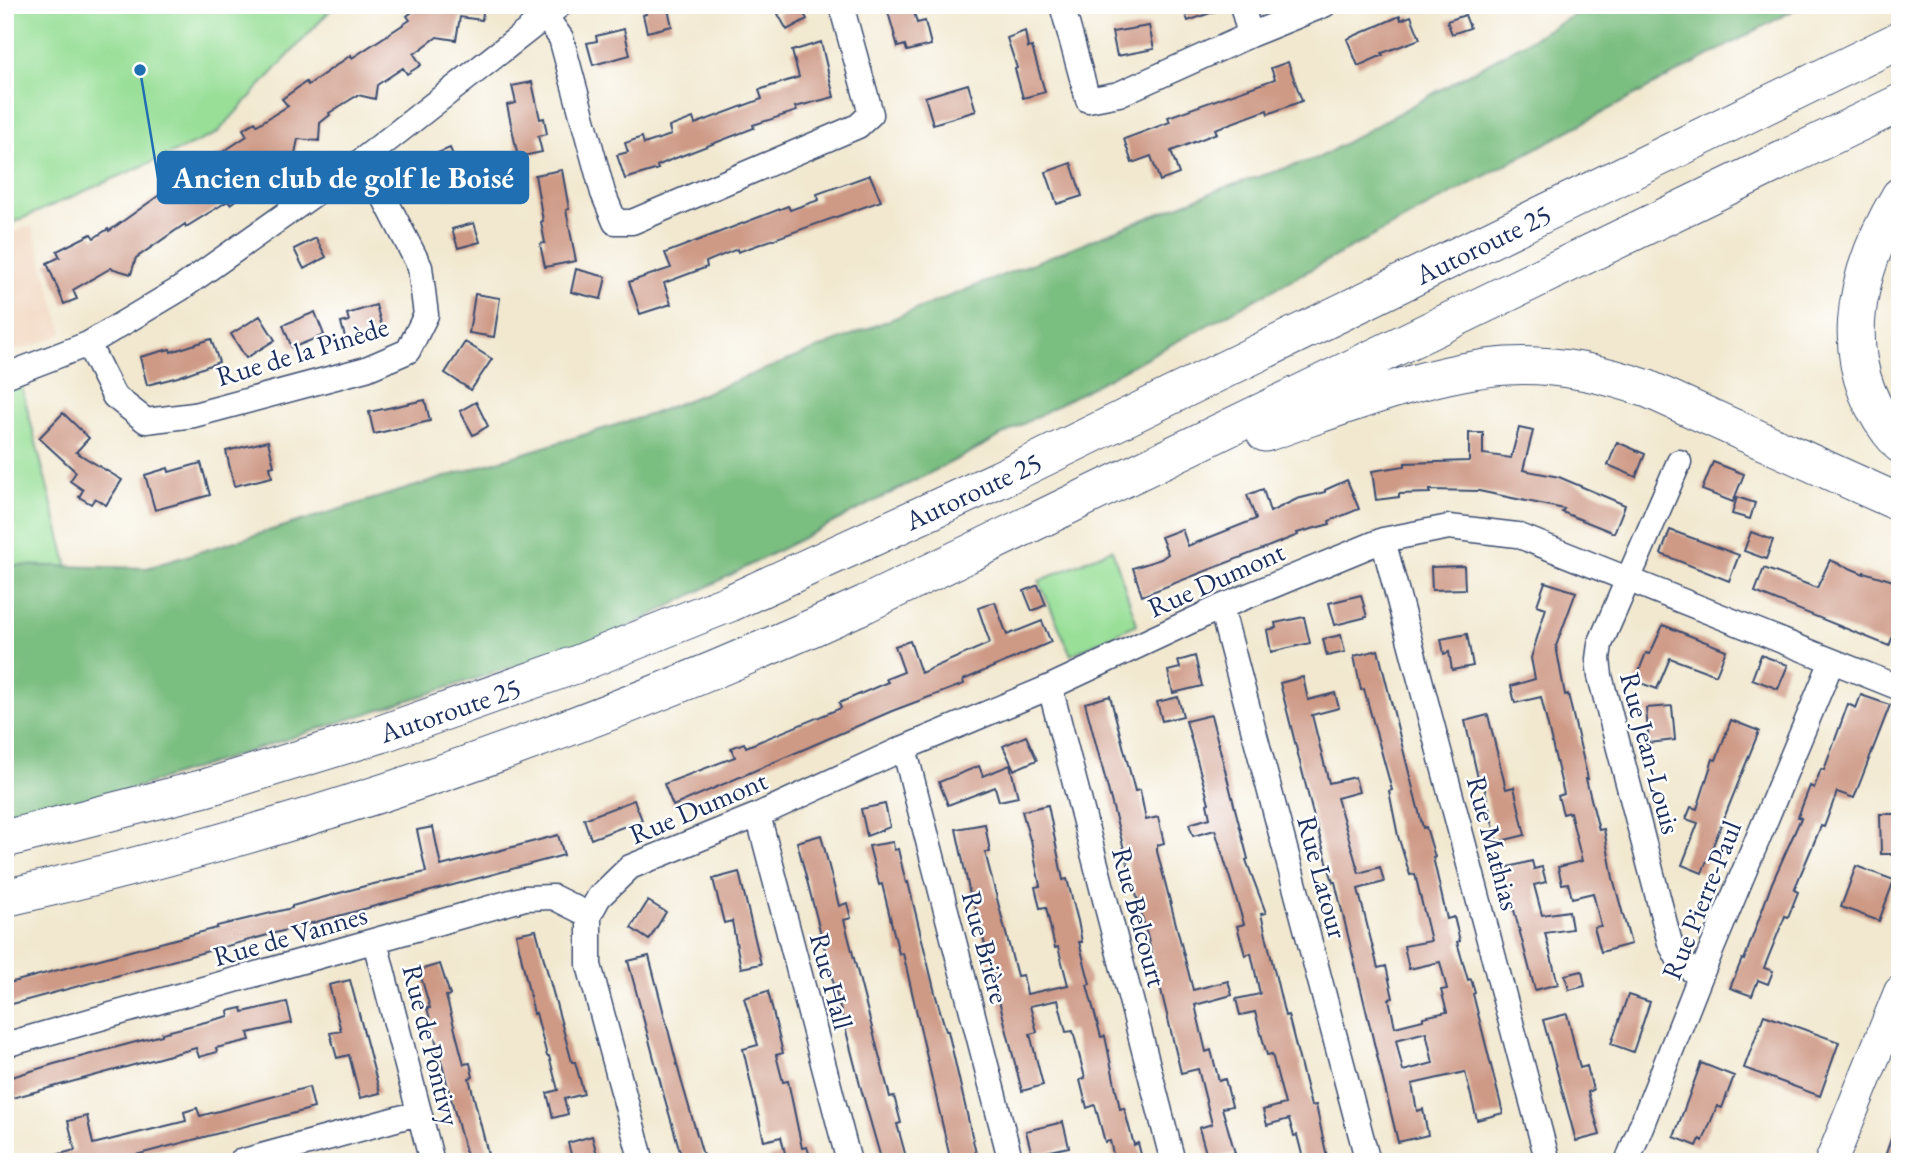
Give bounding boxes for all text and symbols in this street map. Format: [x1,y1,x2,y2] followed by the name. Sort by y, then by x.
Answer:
[158,152,528,203] callout: Ancien club de golf le Boisé
[171,158,514,197] text: Ancien club de golf le Boisé
[1408,196,1557,293] street label: Autoroute 25
[212,308,393,394] street label: Rue de la Pinède
[898,444,1047,539] street label: Autoroute 25
[1142,533,1290,625] street label: Rue Dumont
[1612,668,1690,838] street label: Rue Jean-Louis
[374,669,525,751] street label: Autoroute 25
[624,762,773,852] street label: Rue Dumont
[1459,772,1529,914] street label: Rue Mathias
[1289,812,1357,943] street label: Rue Latour
[1653,815,1749,985] street label: Rue Pierre-Paul
[1104,843,1176,991] street label: Rue Belcourt
[954,887,1018,1007] street label: Rue Brière
[209,896,371,974] street label: Rue de Vannes
[802,929,862,1034] street label: Rue Hall
[395,961,470,1130] street label: Rue de Pontivy

